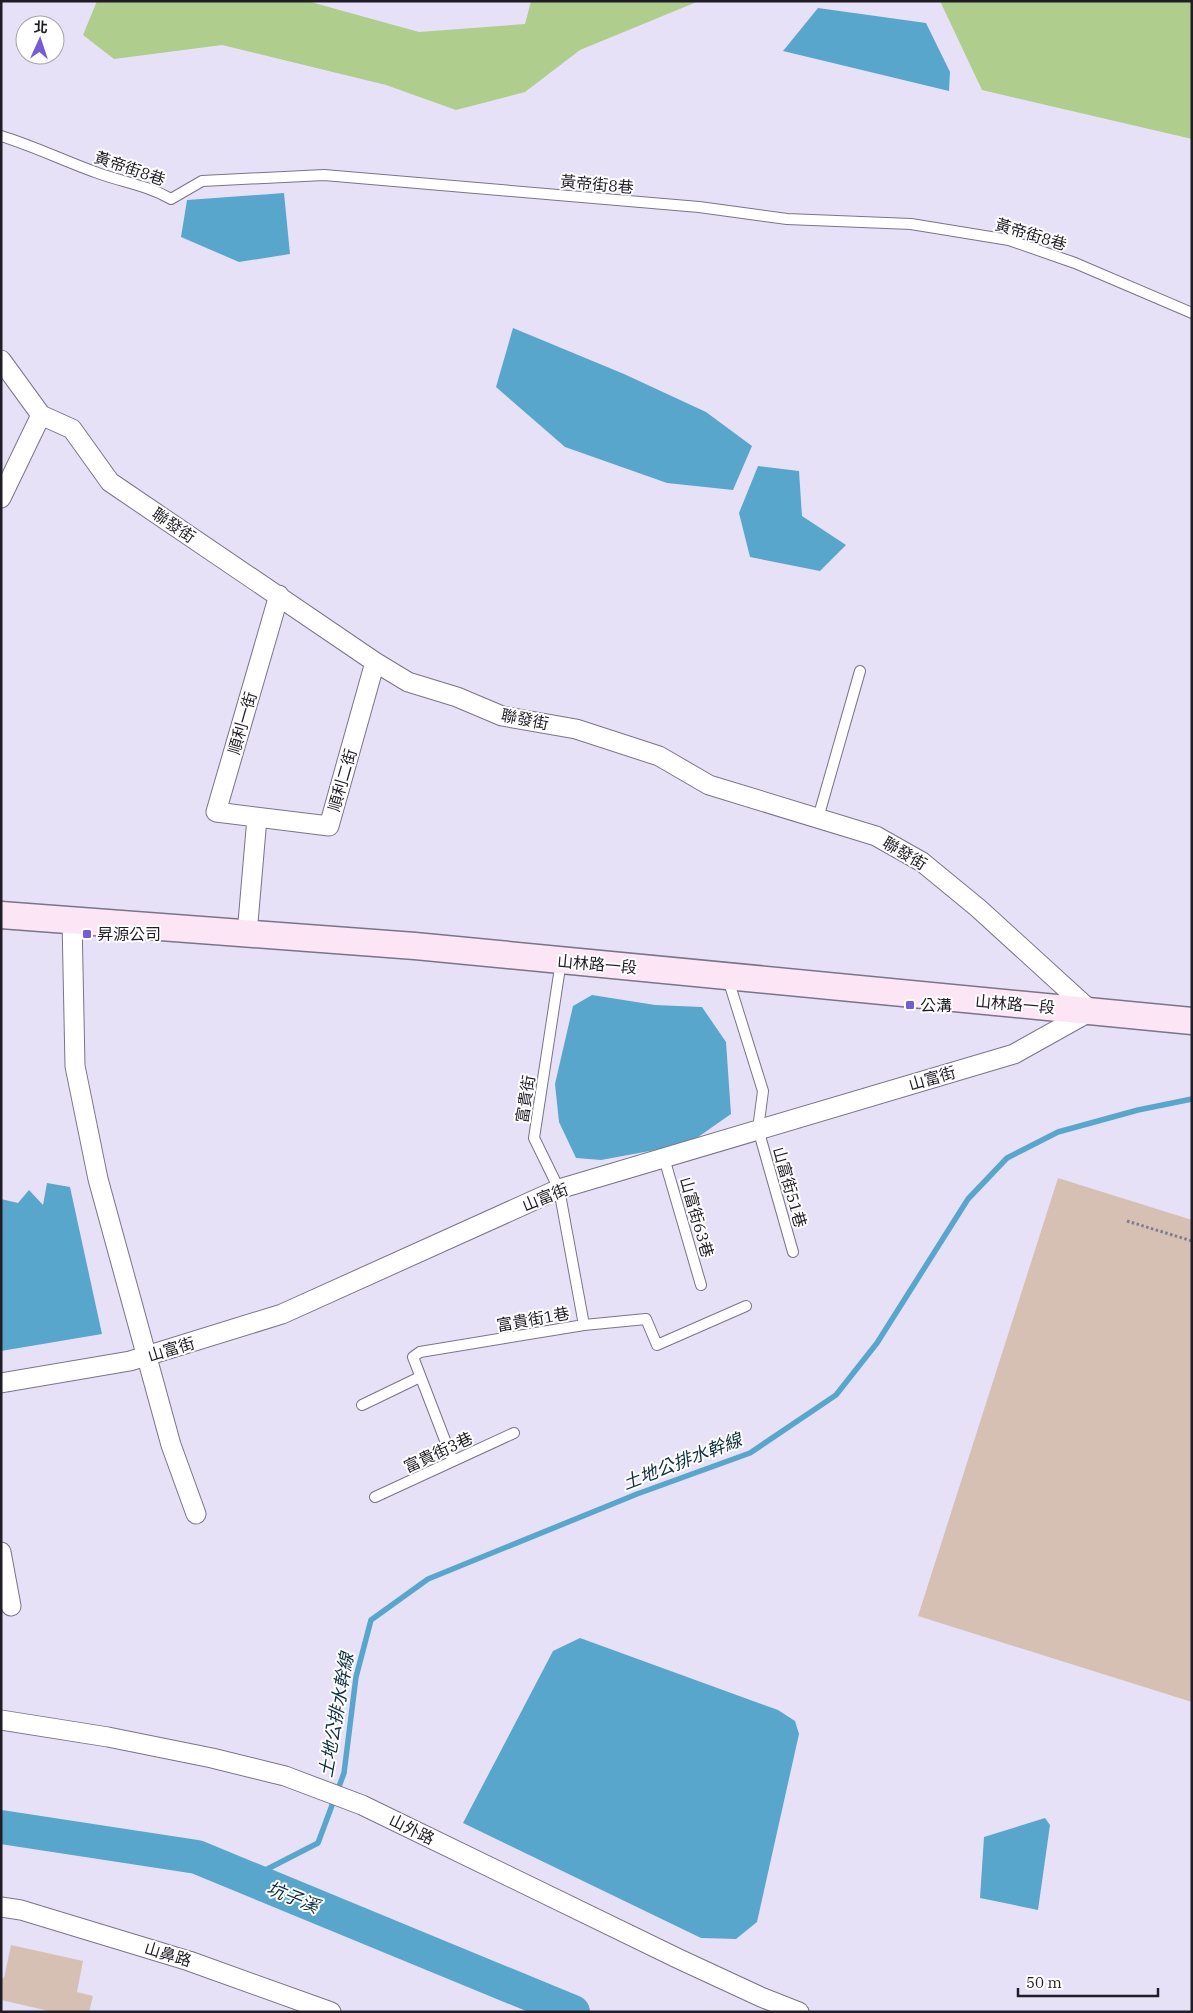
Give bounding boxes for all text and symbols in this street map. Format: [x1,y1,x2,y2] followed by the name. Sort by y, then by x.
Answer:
[15,15,65,65] north arrow
[33,18,48,36] text: 北
[92,147,168,189] street label: 黃帝街8巷
[559,171,635,197] street label: 黃帝街8巷
[993,214,1069,254] street label: 黃帝街8巷
[149,503,199,547] street label: 聯發街
[224,689,260,757] street label: 順利一街
[500,705,550,733] street label: 聯發街
[324,746,360,814] street label: 順利二街
[879,832,931,874] street label: 聯發街
[97,924,161,944] place label: 昇源公司
[81,928,93,940] marker: 昇源公司
[556,951,638,977] street label: 山林路一段
[974,991,1056,1017] street label: 山林路一段
[920,995,952,1015] place label: 公溝
[904,999,916,1011] marker: 公溝
[906,1062,958,1094] street label: 山富街
[511,1074,539,1124] street label: 富貴街
[769,1144,811,1230] street label: 山富街51巷
[676,1174,718,1260] street label: 山富街63巷
[519,1179,571,1215] street label: 山富街
[495,1303,571,1335] street label: 富貴街1巷
[145,1332,197,1366] street label: 山富街
[400,1427,476,1477] street label: 富貴街3巷
[619,1427,747,1494] water label: 土地公排水幹線
[314,1649,359,1779] water label: 土地公排水幹線
[386,1809,438,1849] street label: 山外路
[264,1876,325,1919] water label: 坑子溪
[142,1937,194,1971] street label: 山鼻路
[1018,1966,1158,1998] scale bar
[1026,1973,1062,1992] text: 50 m

